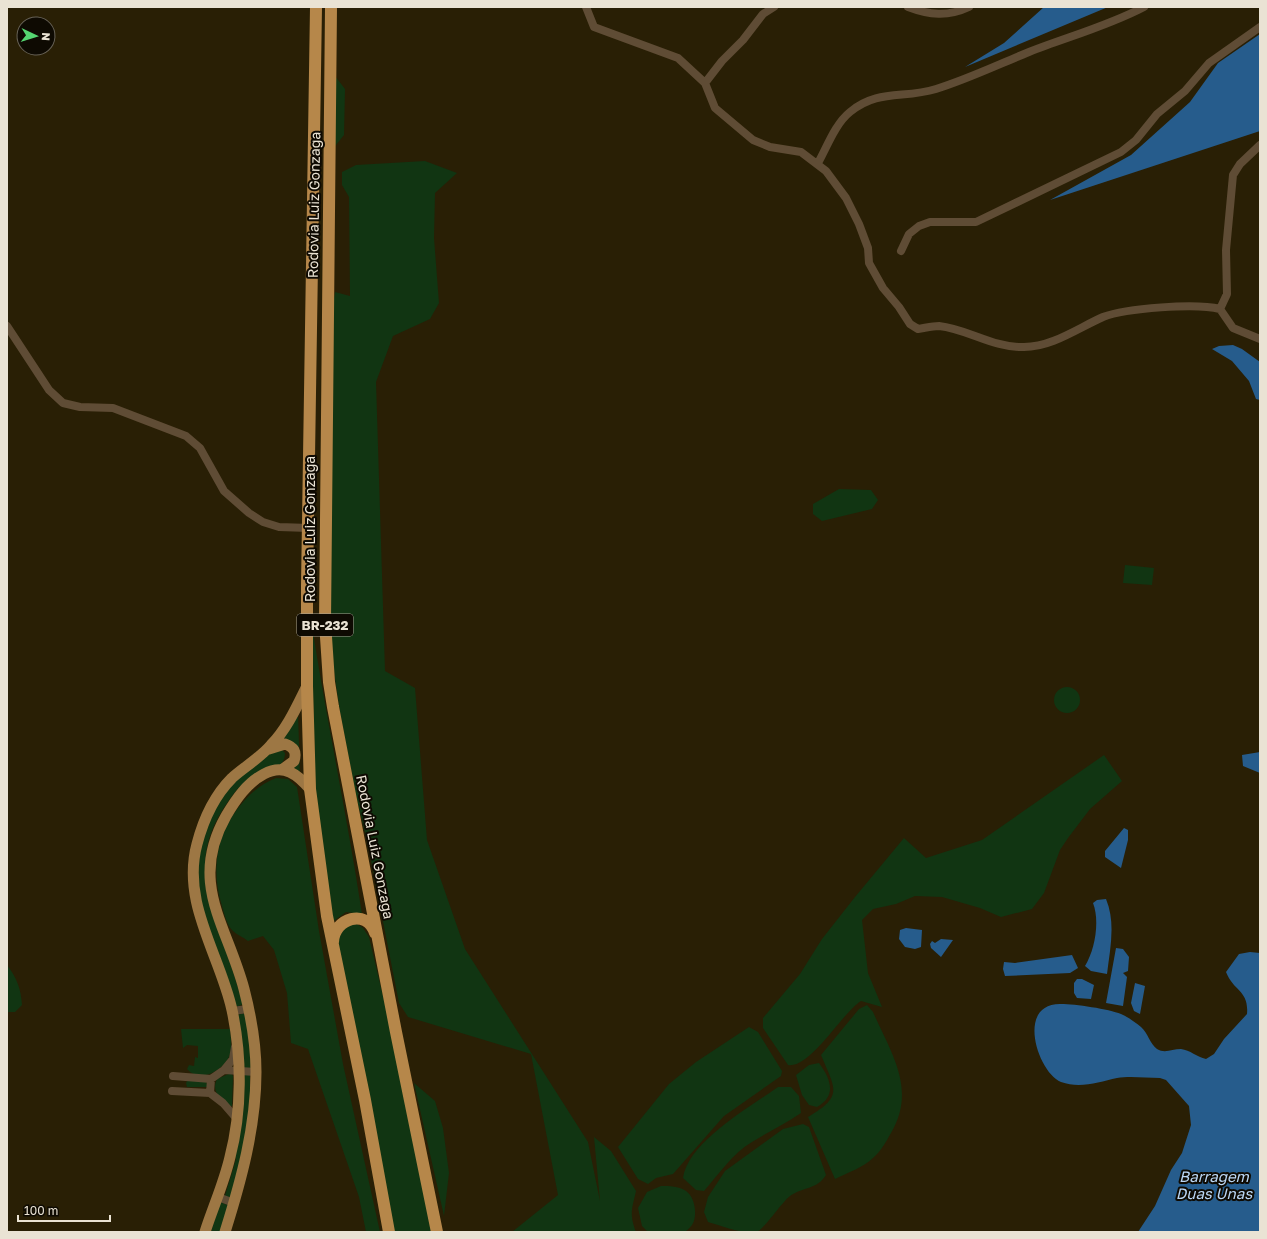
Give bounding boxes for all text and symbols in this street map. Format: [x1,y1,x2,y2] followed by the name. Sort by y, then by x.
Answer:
[16,16,56,56] north arrow
[40,32,53,41] text: N
[304,132,323,278] street label: Rodovia Luiz Gonzaga
[301,456,318,602] street label: Rodovia Luiz Gonzaga
[297,614,353,636] road number: BR-232
[353,773,398,920] street label: Rodovia Luiz Gonzaga
[1176,1167,1253,1202] water label: Barragem Duas Unas
[18,1197,110,1223] scale bar
[24,1203,58,1218] text: 100 m

